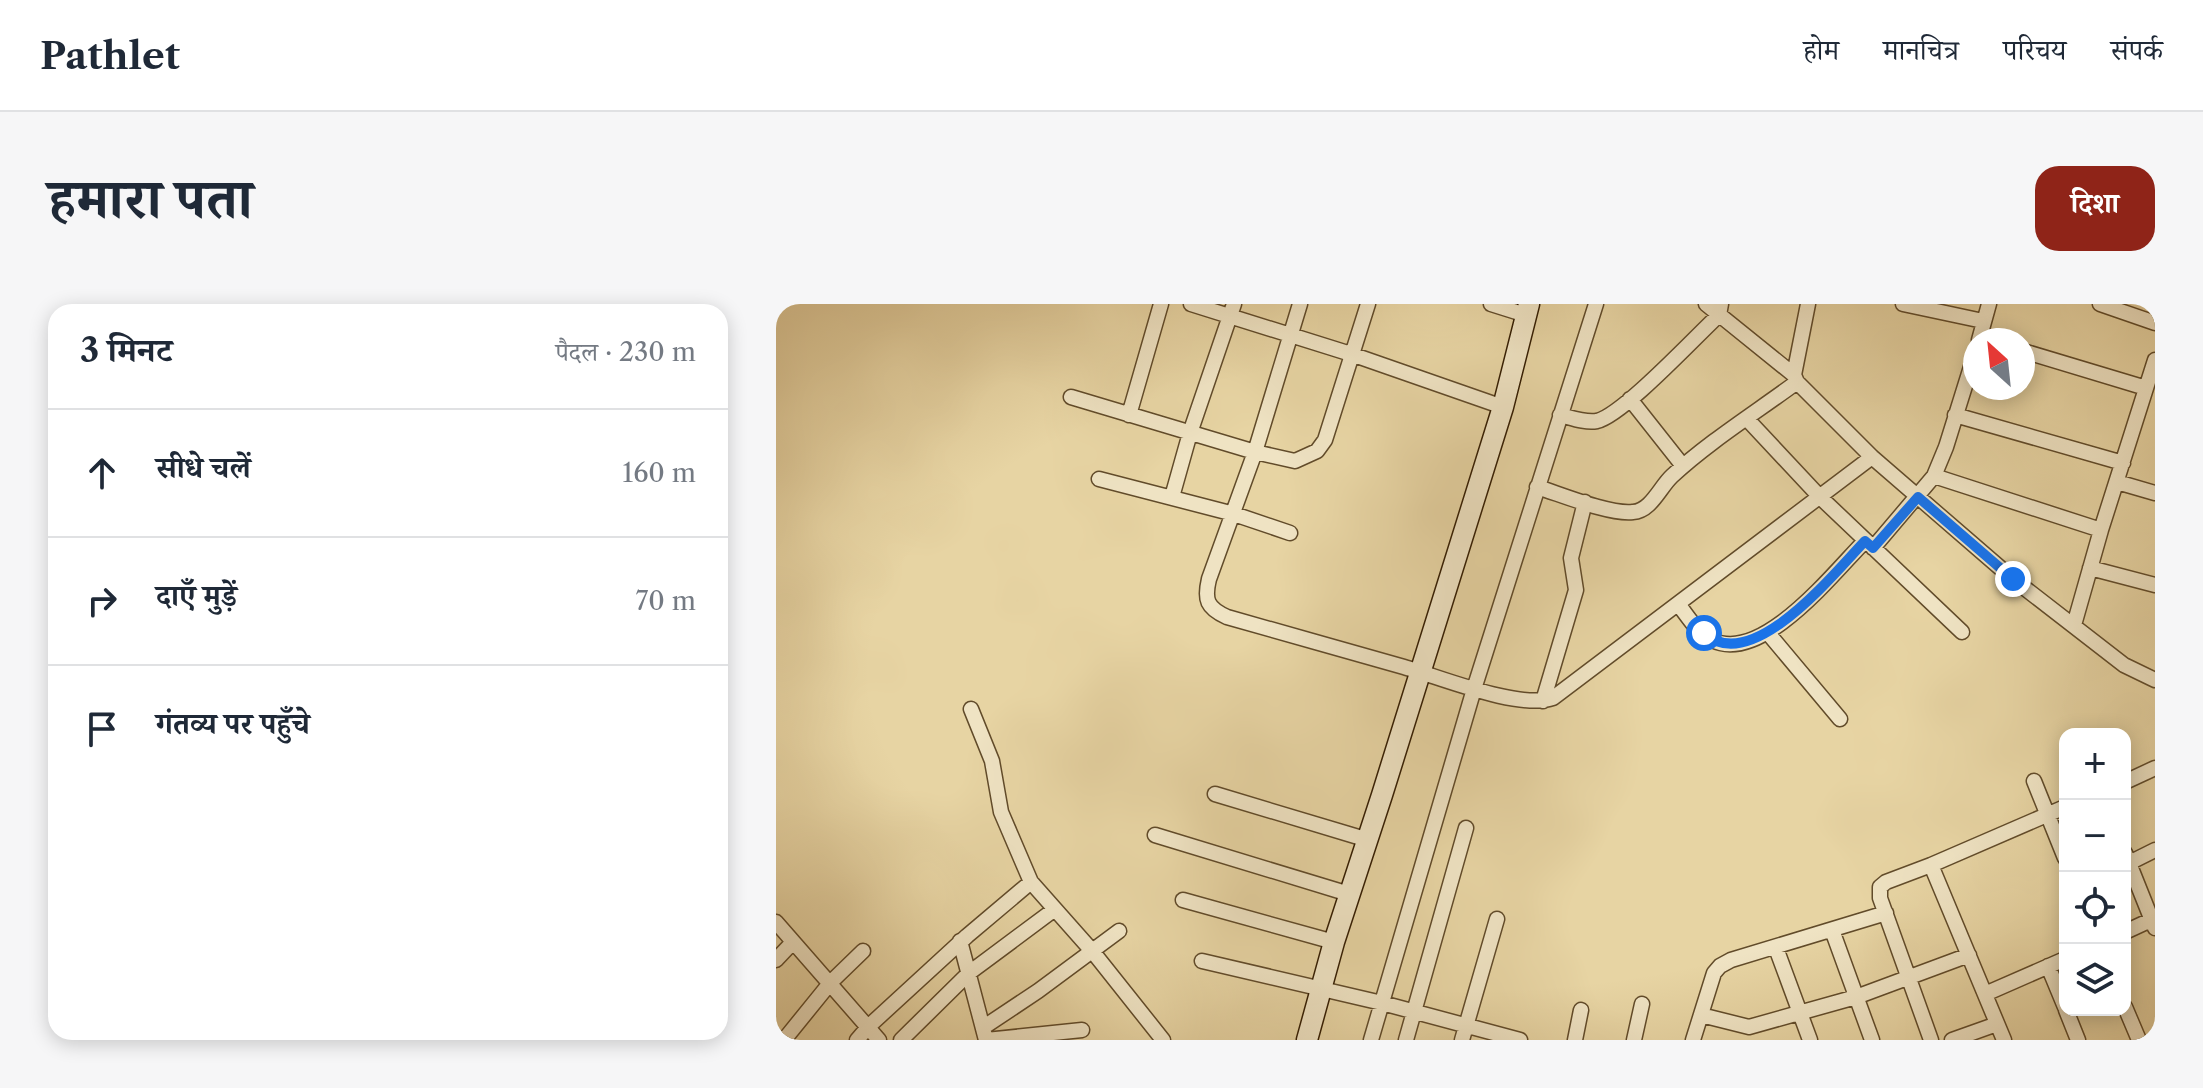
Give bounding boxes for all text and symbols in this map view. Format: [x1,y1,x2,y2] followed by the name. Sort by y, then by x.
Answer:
[40,32,180,79] text: Pathlet
[1803,33,1839,67] text: होम
[1883,33,1959,67] text: मानचित्र
[2003,33,2066,67] text: परिचय
[2110,33,2163,67] text: संपर्क
[48,164,253,233] text: हमारा पता
[2035,166,2155,251] button: दिशा
[1963,328,2035,400] north arrow
[80,329,172,371] text: 3 मिनट
[555,336,696,368] text: पैदल · 230 m
[156,449,251,486] text: सीधे चलें
[80,451,124,495] icon: ahead
[622,457,696,489] text: 160 m
[1995,561,2031,597] route end
[156,577,237,614] text: दाएँ मुड़ें
[80,579,124,623] icon: right
[636,585,696,617] text: 70 m
[1686,615,1722,651] route start
[156,705,310,742] text: गंतव्य पर पहुँचे
[80,707,124,751] icon: arrive
[2059,728,2131,1016] map controls
[2059,728,2131,800] button: +
[2059,800,2131,872] button: −
[2059,872,2131,944] button: locate
[2059,944,2131,1016] button: layers

